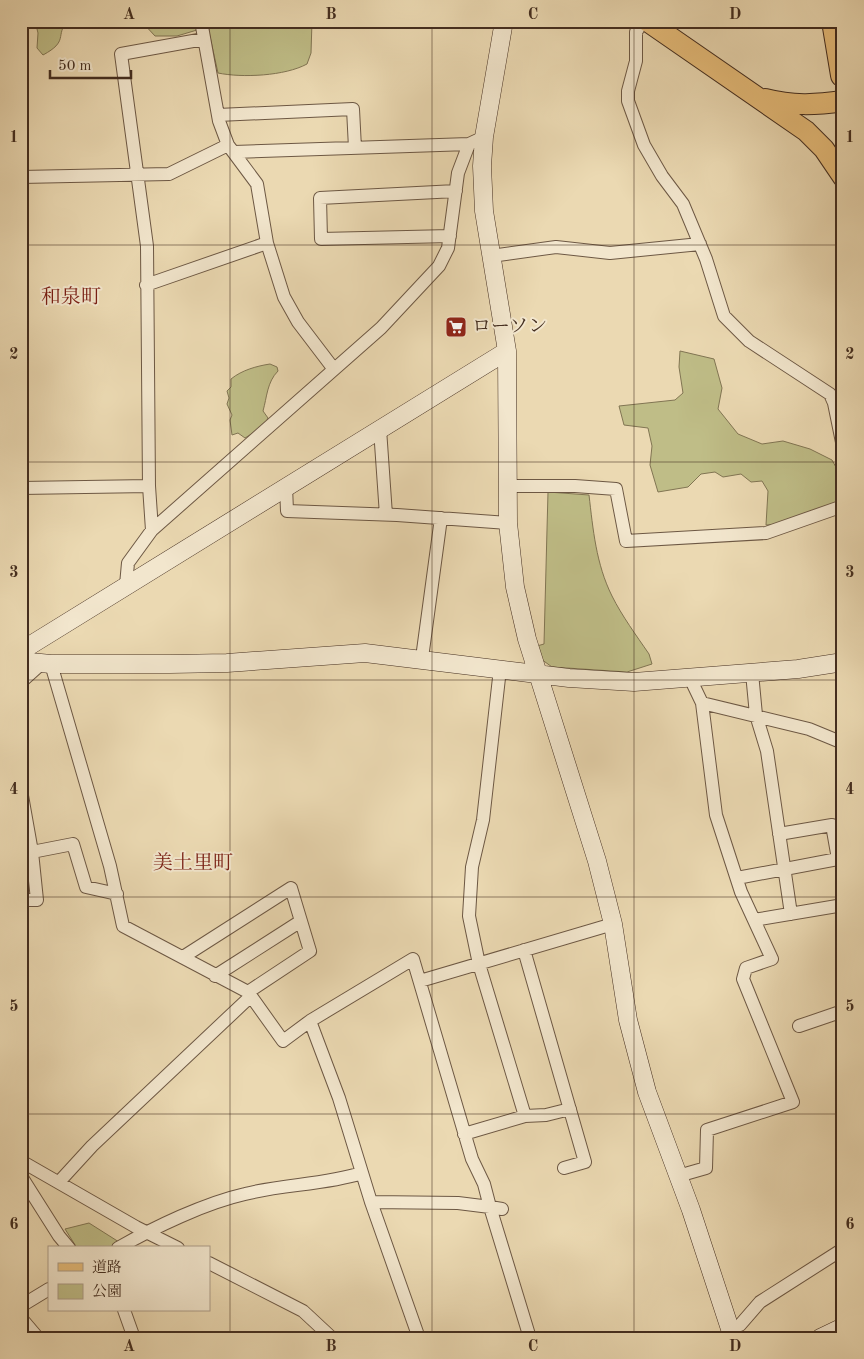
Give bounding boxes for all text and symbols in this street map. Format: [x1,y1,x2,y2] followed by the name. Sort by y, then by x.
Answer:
[123,7,135,23] text: A
[325,7,337,23] text: B
[528,7,538,23] text: C
[729,7,741,23] text: D
[50,48,131,80] scale bar
[58,59,92,74] text: 50 m
[9,130,19,146] text: 1
[845,130,855,146] text: 1
[41,286,101,308] district label: 和泉町
[444,315,468,339] supermarket icon: ローソン
[472,318,547,337] place label: ローソン
[9,347,19,363] text: 2
[845,347,855,363] text: 2
[9,565,19,581] text: 3
[845,565,855,581] text: 3
[9,782,19,798] text: 4
[845,782,855,798] text: 4
[153,852,233,874] district label: 美土里町
[9,999,19,1015] text: 5
[845,999,855,1015] text: 5
[9,1217,19,1233] text: 6
[845,1217,855,1233] text: 6
[48,1246,210,1312] legend
[92,1259,122,1276] text: 道路
[92,1283,122,1300] text: 公園
[123,1339,135,1355] text: A
[325,1339,337,1355] text: B
[528,1339,538,1355] text: C
[729,1339,741,1355] text: D

